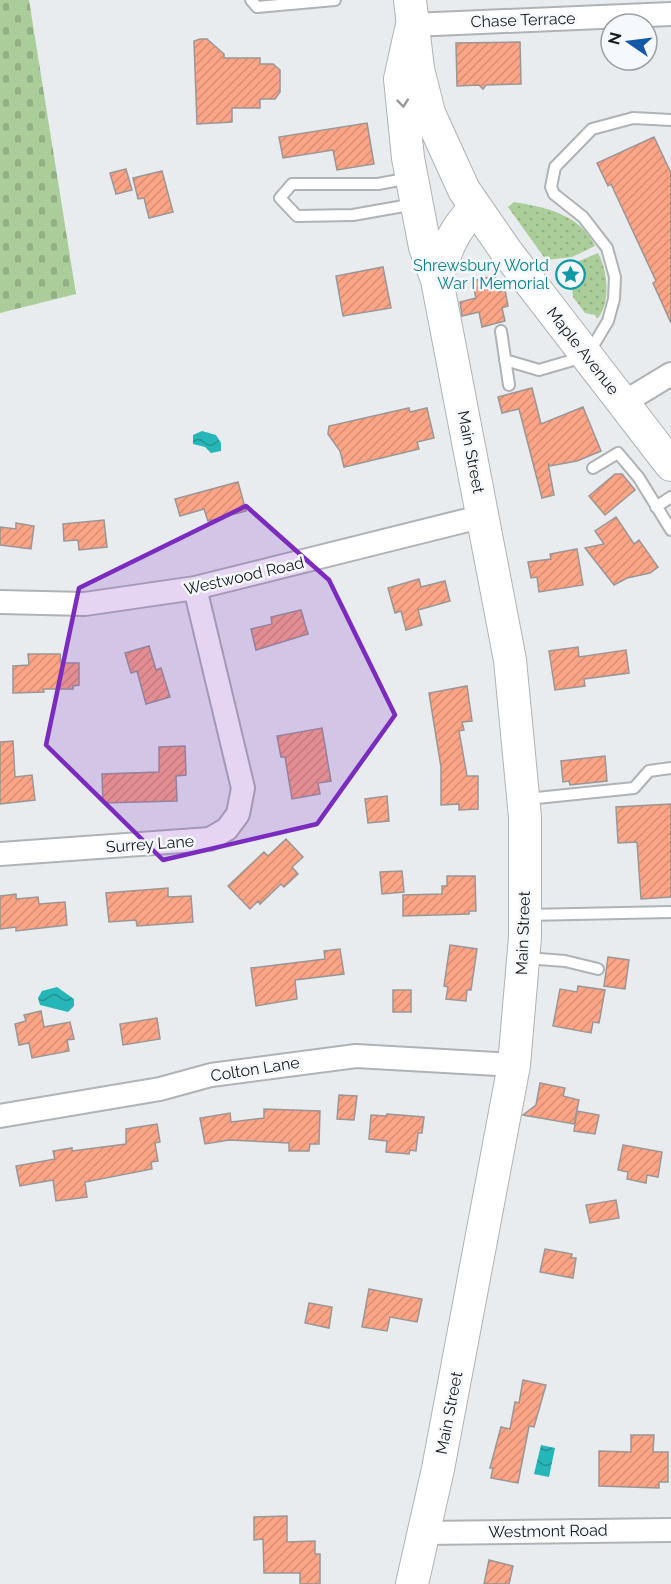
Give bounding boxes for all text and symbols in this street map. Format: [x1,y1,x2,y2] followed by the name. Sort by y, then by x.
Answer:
[470,9,576,31] street label: Chase Terrace
[599,12,659,72] north arrow
[604,30,626,47] text: N
[396,98,409,107] one-way arrow
[413,256,550,293] place label: Shrewsbury World War I Memorial
[554,258,586,290] place icon: Shrewsbury World War I Memorial
[543,303,623,399] street label: Maple Avenue
[454,409,488,496] street label: Main Street
[182,553,306,599] street label: Westwood Road
[105,831,195,857] street label: Surrey Lane
[512,890,534,975] street label: Main Street
[209,1053,301,1085] street label: Colton Lane
[432,1369,466,1456] street label: Main Street
[488,1520,608,1542] street label: Westmont Road

